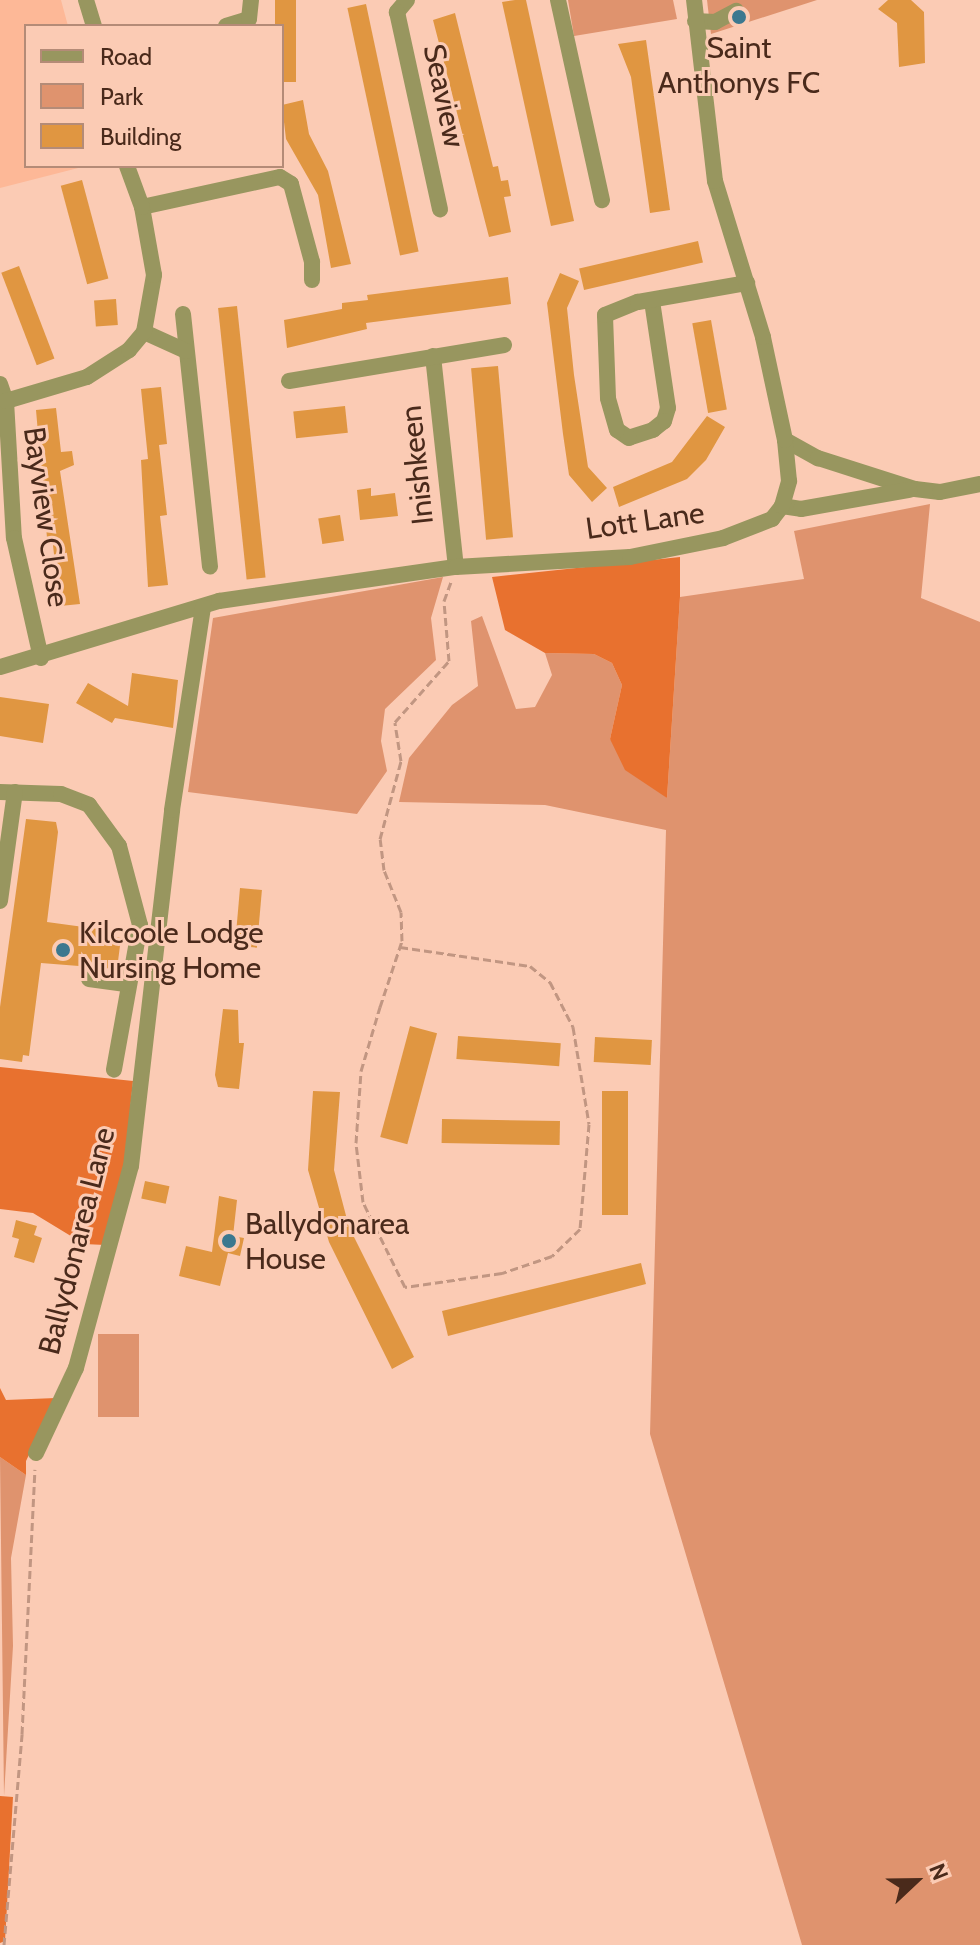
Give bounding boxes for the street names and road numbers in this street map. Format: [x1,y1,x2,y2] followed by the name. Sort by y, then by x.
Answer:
[415,41,473,151] street label: Seaview
[393,404,441,526] street label: Inishkeen
[16,425,76,609] street label: Bayview Close
[583,495,707,547] street label: Lott Lane
[31,1124,123,1358] street label: Ballydonarea Lane

